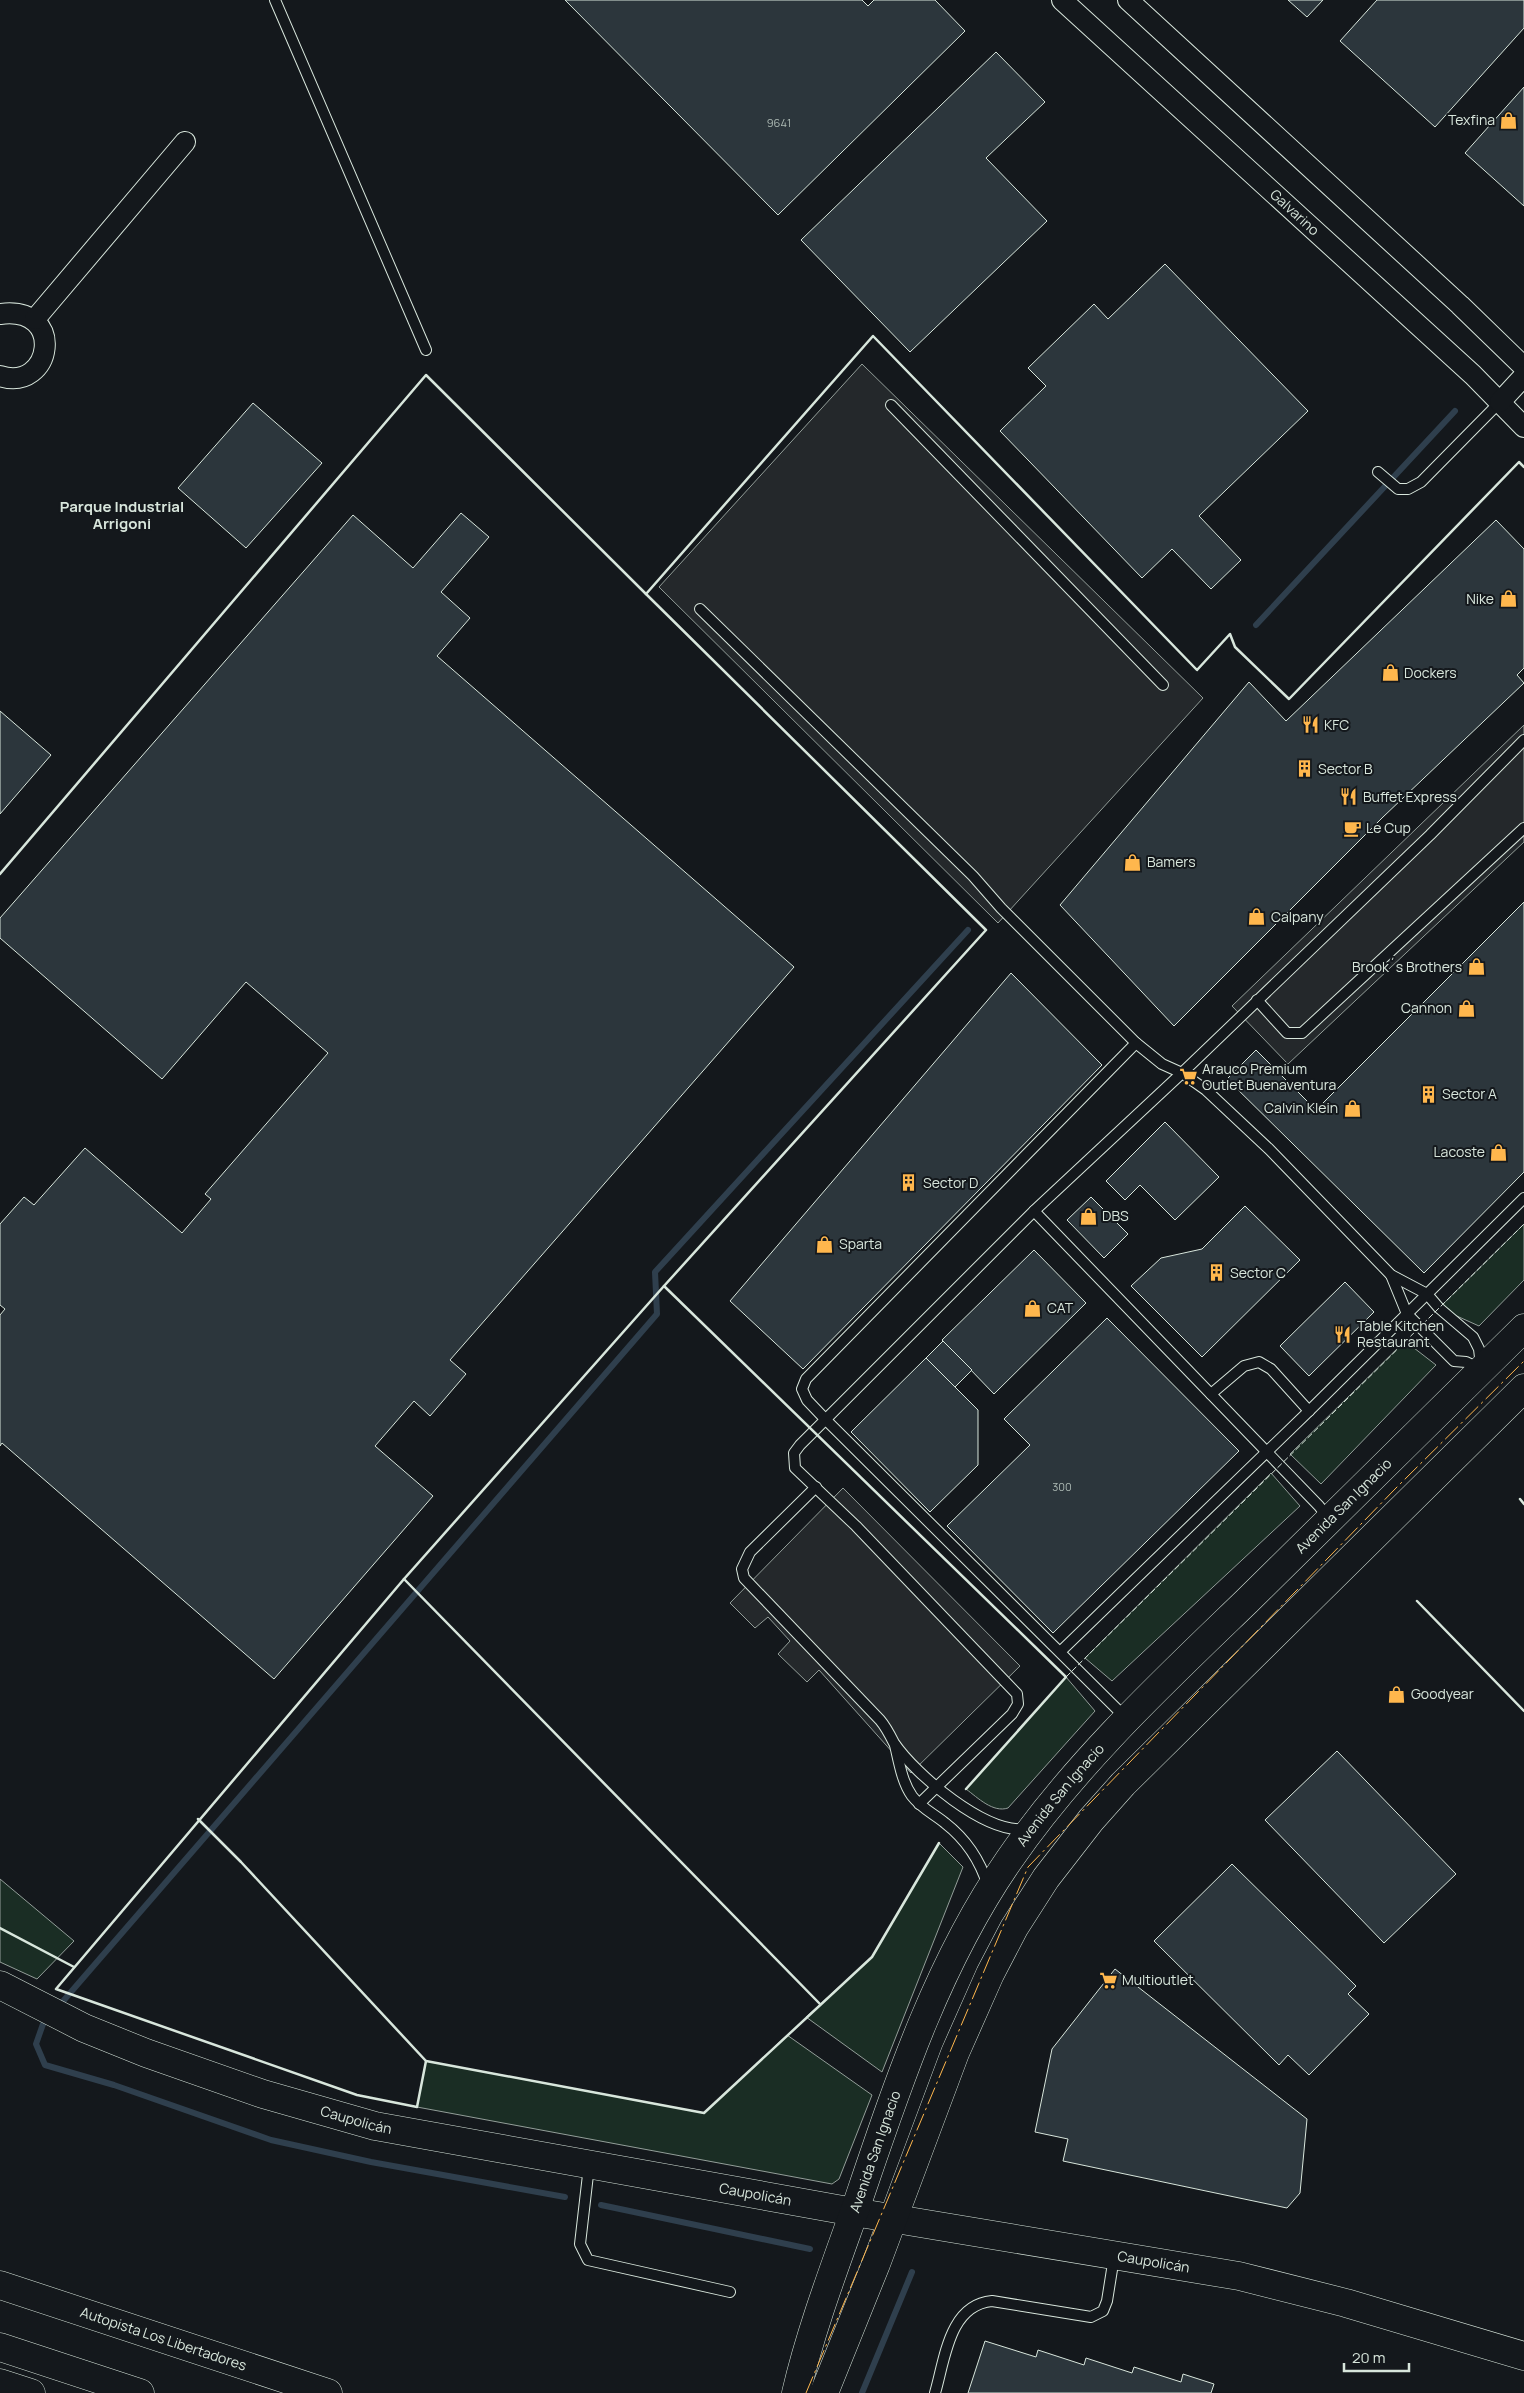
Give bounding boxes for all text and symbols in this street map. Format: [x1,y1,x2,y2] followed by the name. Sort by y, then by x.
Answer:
[1448,110,1495,129] place label: Texfina
[1499,110,1519,130] shop icon: Texfina
[767,115,791,130] house number: 9641
[1266,185,1324,239] street label: Galvarino
[60,496,184,534] district label: Parque Industrial Arrigoni
[1466,589,1494,608] place label: Nike
[1498,589,1518,609] shop icon: Nike
[1380,663,1400,683] shop icon: Dockers
[1404,663,1457,682] place label: Dockers
[1300,715,1320,735] restaurant icon: KFC
[1324,715,1349,734] place label: KFC
[1294,759,1314,779] building icon: Sector B
[1318,759,1373,778] place label: Sector B
[1339,787,1359,807] restaurant icon: Buffet Express
[1363,787,1457,806] place label: Buffet Express
[1342,818,1362,838] cafe icon: Le Cup
[1366,818,1411,837] place label: Le Cup
[1123,852,1143,872] shop icon: Bamers
[1147,852,1195,871] place label: Bamers
[1247,907,1267,927] shop icon: Calpany
[1271,907,1324,926] place label: Calpany
[1352,957,1462,976] place label: Brook´s Brothers
[1466,957,1486,977] shop icon: Brook´s Brothers
[1401,998,1452,1017] place label: Cannon
[1456,998,1476,1018] shop icon: Cannon
[1202,1059,1336,1094] place label: Arauco Premium Outlet Buenaventura
[1178,1067,1198,1087] supermarket icon: Arauco Premium Outlet Buenaventura
[1418,1084,1438,1104] building icon: Sector A
[1442,1084,1497,1103] place label: Sector A
[1264,1098,1338,1117] place label: Calvin Klein
[1342,1098,1362,1118] shop icon: Calvin Klein
[1433,1142,1485,1161] place label: Lacoste
[1489,1142,1509,1162] shop icon: Lacoste
[899,1173,919,1193] building icon: Sector D
[923,1173,978,1192] place label: Sector D
[1078,1206,1098,1226] shop icon: DBS
[1102,1206,1129,1225] place label: DBS
[815,1234,835,1254] shop icon: Sparta
[839,1234,882,1253] place label: Sparta
[1206,1263,1226,1283] building icon: Sector C
[1230,1263,1286,1282] place label: Sector C
[1023,1298,1043,1318] shop icon: CAT
[1047,1298,1074,1317] place label: CAT
[1357,1316,1444,1351] place label: Table Kitchen Restaurant
[1333,1324,1353,1344] restaurant icon: Table Kitchen Restaurant
[1291,1454,1395,1557] street label: Avenida San Ignacio
[1052,1479,1072,1494] house number: 300
[1387,1684,1407,1704] shop icon: Goodyear
[1411,1684,1474,1703] place label: Goodyear
[1012,1739,1108,1850] street label: Avenida San Ignacio
[1098,1970,1118,1990] supermarket icon: Multioutlet
[1122,1970,1194,1989] place label: Multioutlet
[845,2088,905,2215] street label: Avenida San Ignacio
[318,2101,393,2138] street label: Caupolicán
[718,2178,793,2210] street label: Caupolicán
[1116,2246,1191,2277] street label: Caupolicán
[78,2302,249,2375] street label: Autopista Los Libertadores
[1344,2340,1409,2372] scale bar
[1352,2347,1385,2368] text: 20 m

